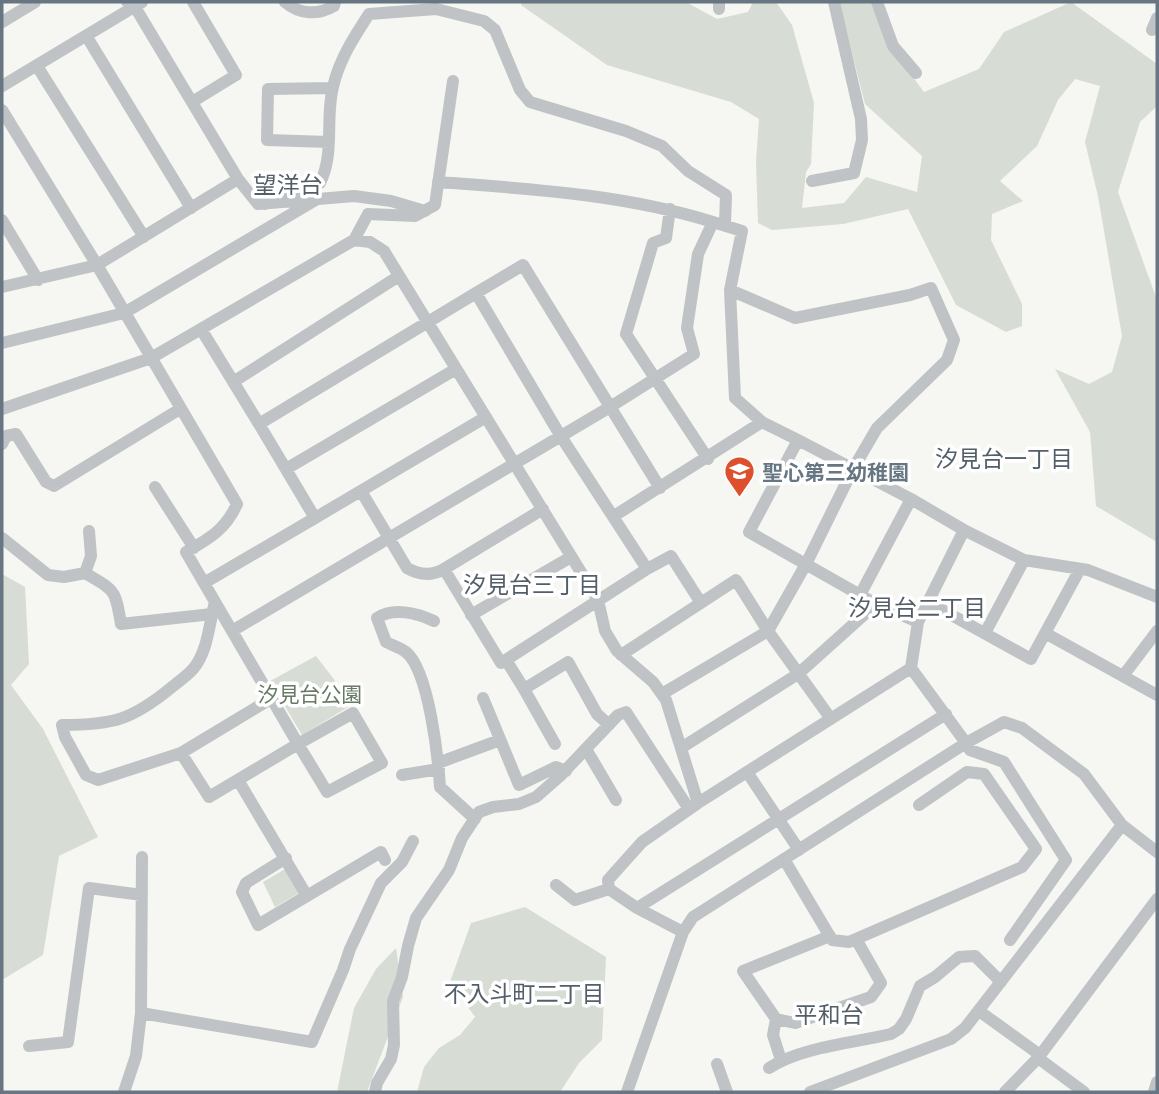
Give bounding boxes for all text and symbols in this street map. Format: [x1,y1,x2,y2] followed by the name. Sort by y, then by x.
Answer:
[254,170,323,199] district label: 望洋台
[935,444,1073,473] district label: 汐見台一丁目
[722,455,756,499] school or university icon: 聖心第三幼稚園
[762,459,909,485] place label: 聖心第三幼稚園
[463,570,601,599] district label: 汐見台三丁目
[848,593,986,622] district label: 汐見台二丁目
[258,681,363,707] park label: 汐見台公園
[444,979,605,1008] district label: 不入斗町二丁目
[795,1000,864,1029] district label: 平和台

